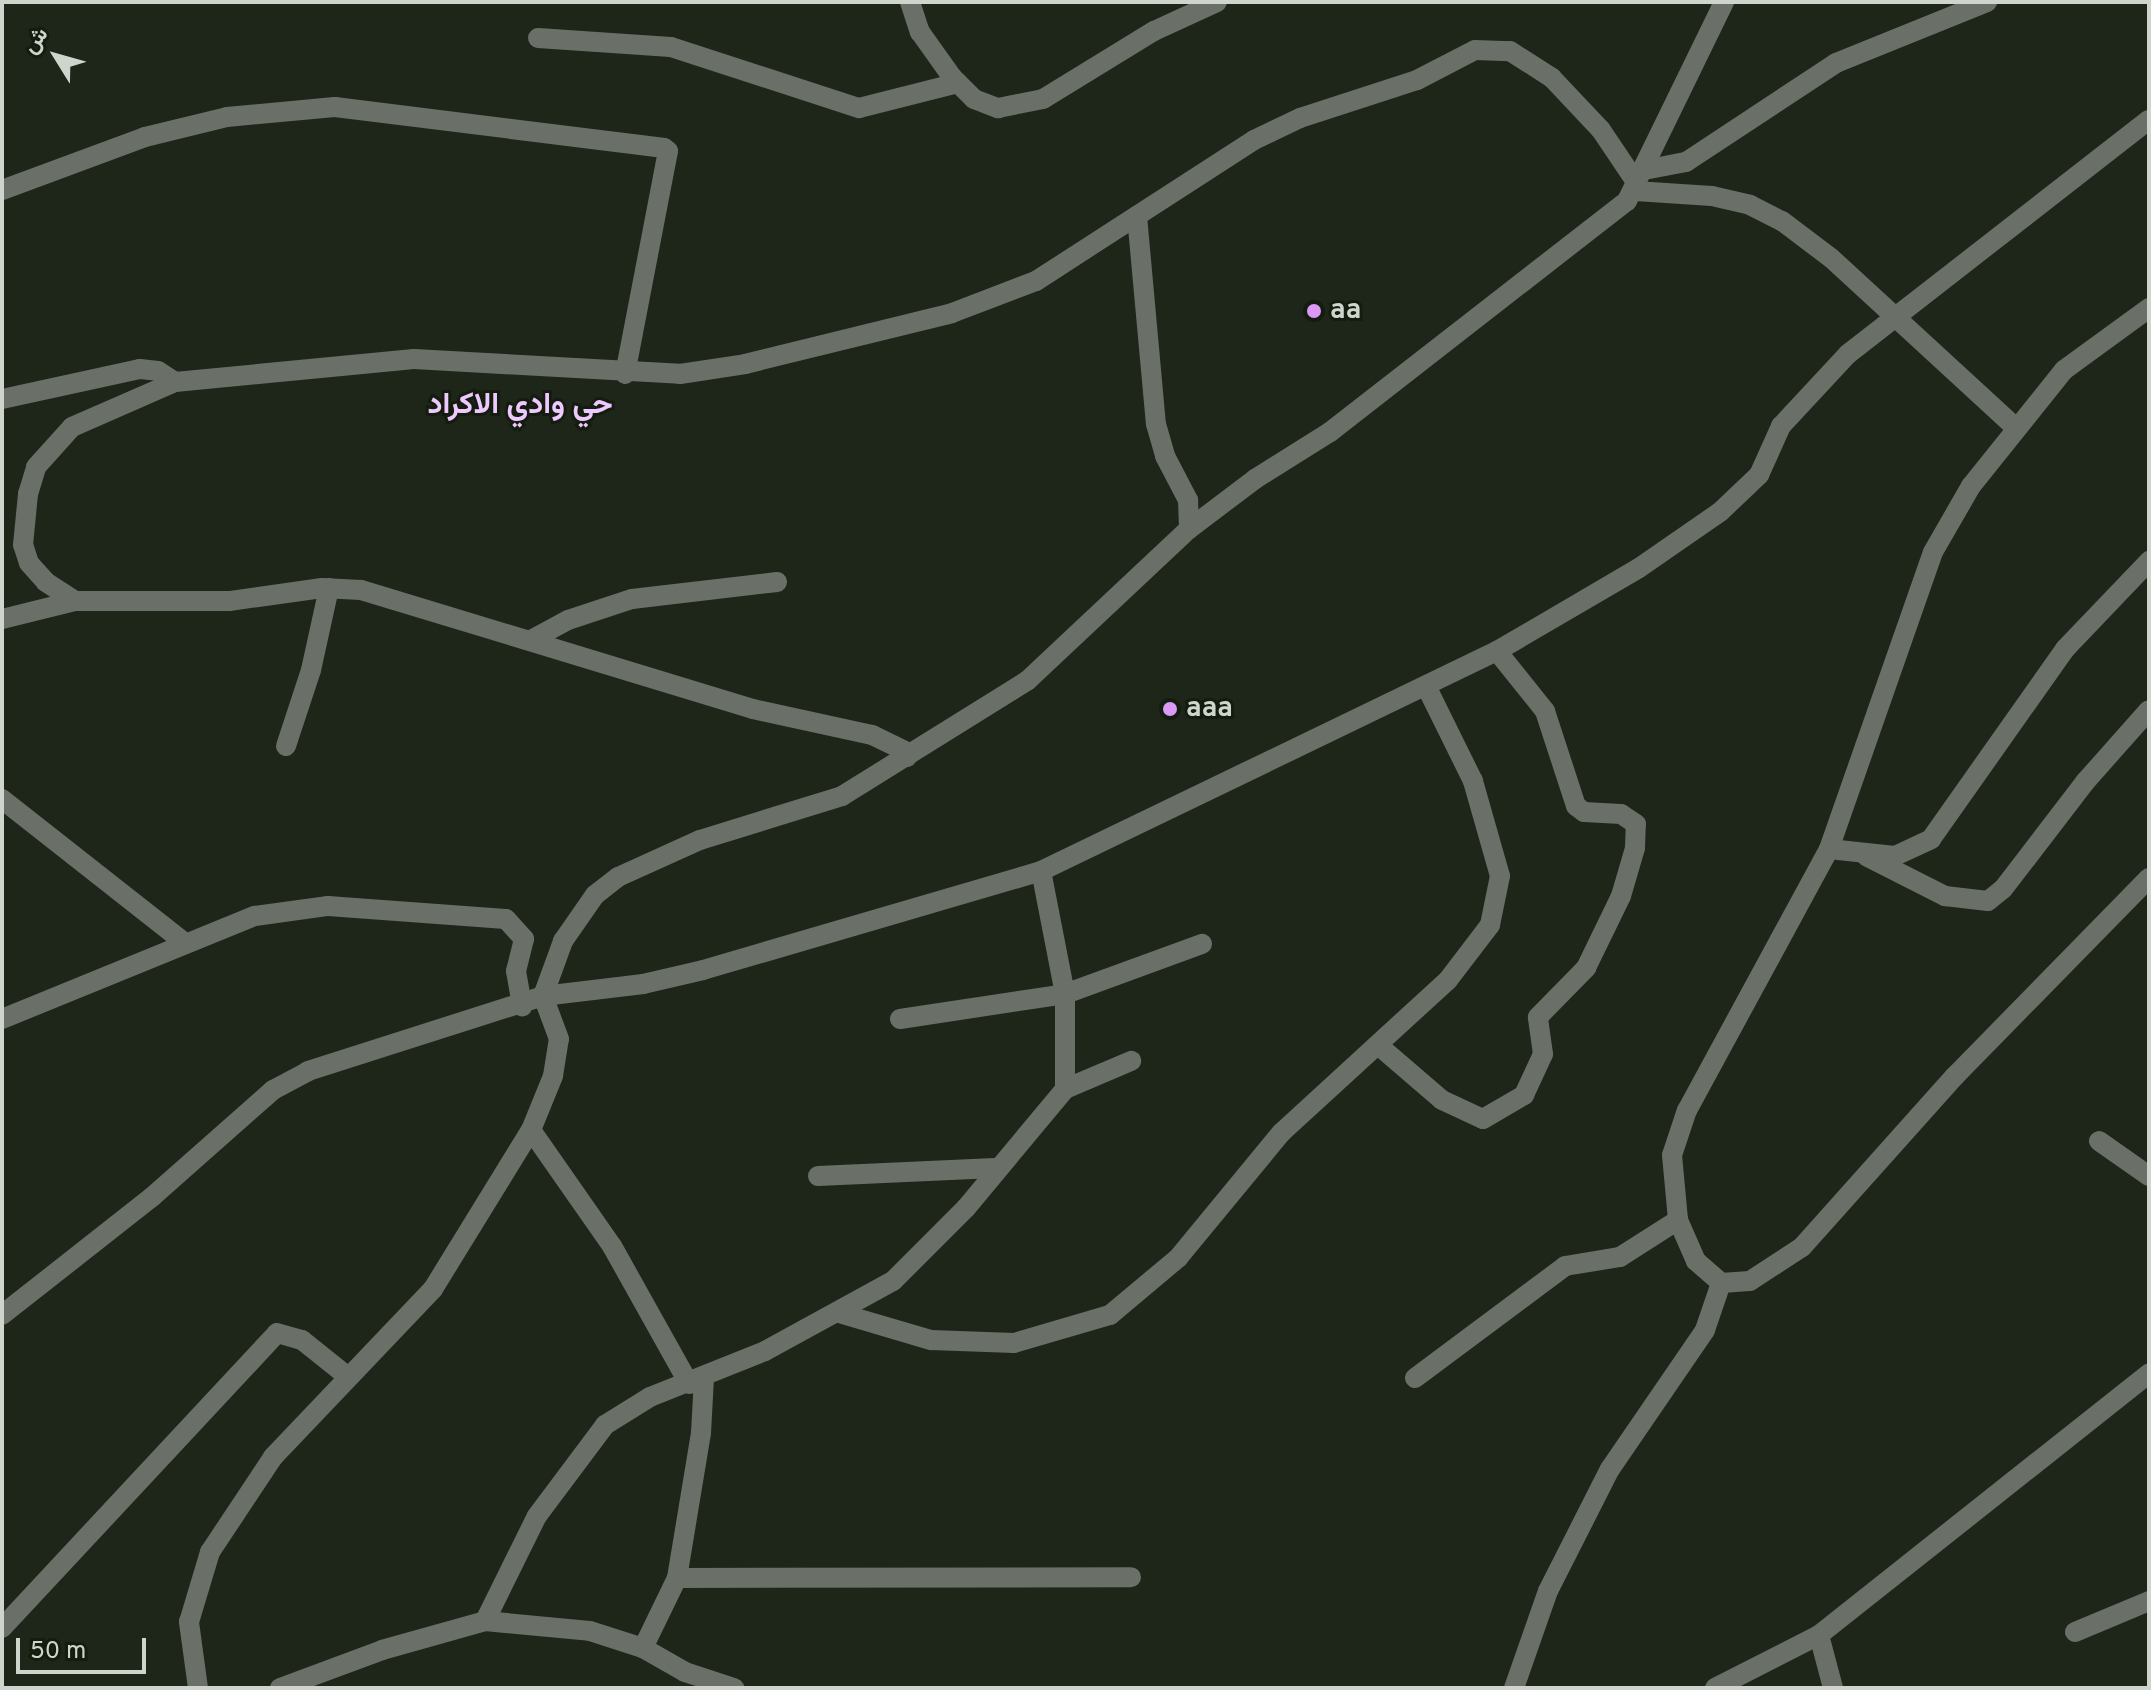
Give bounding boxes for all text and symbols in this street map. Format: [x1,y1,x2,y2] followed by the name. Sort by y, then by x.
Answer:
[16,16,96,96] north arrow
[18,23,55,60] text: ش
[1330,294,1361,328] place label: aa
[1305,302,1323,320] marker: aa
[427,388,613,424] district label: حي وادي الاكراد
[1186,692,1233,726] place label: aaa
[1161,700,1179,718] marker: aaa
[20,1622,150,1672] scale bar
[30,1637,86,1667] text: 50 m

